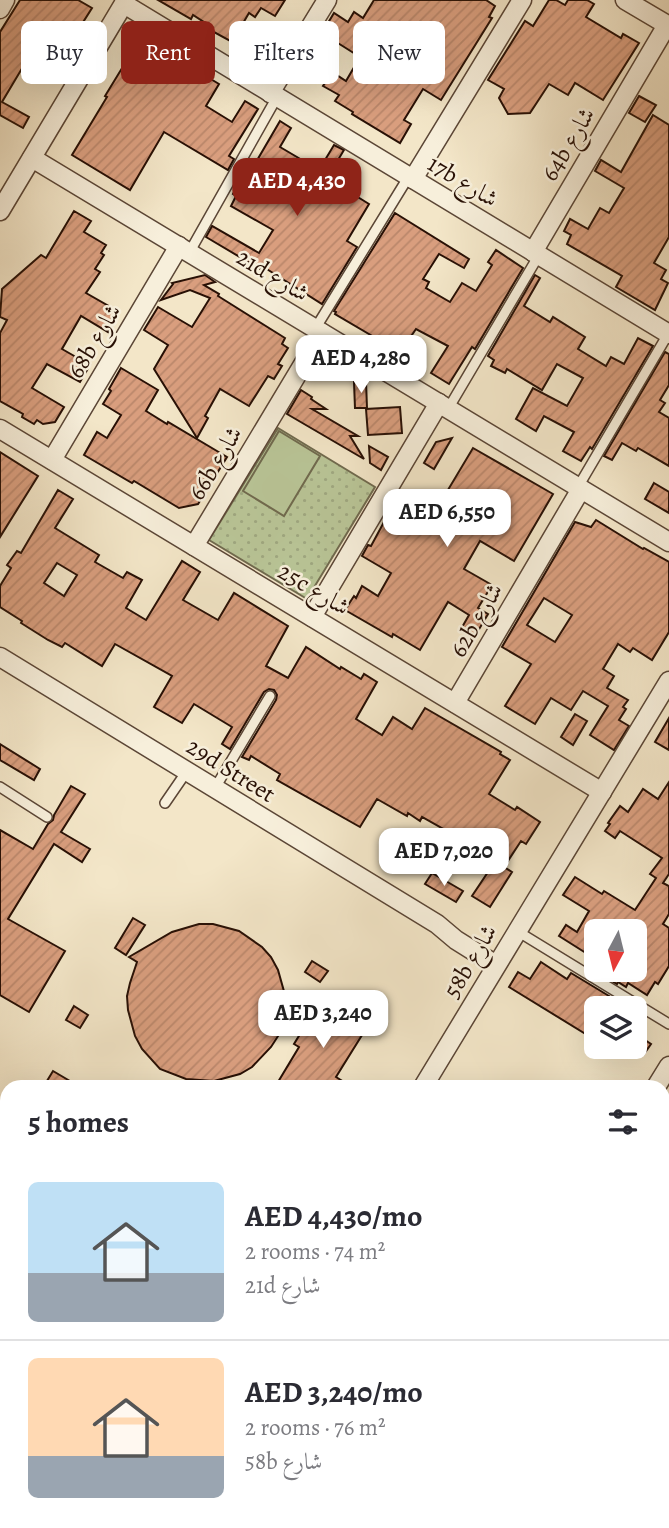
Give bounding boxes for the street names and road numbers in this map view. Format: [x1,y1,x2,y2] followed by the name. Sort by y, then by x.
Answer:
[534,101,606,189] street label: 64b شارع
[420,147,504,218] street label: 17b شارع
[229,241,315,312] street label: 21d شارع
[59,298,132,386] street label: 68b شارع
[180,420,253,508] street label: 66b شارع
[270,555,356,626] street label: 25c شارع
[442,577,514,665] street label: 62b شارع
[181,730,282,810] street label: 29d Street
[436,918,508,1006] street label: 58b شارع

